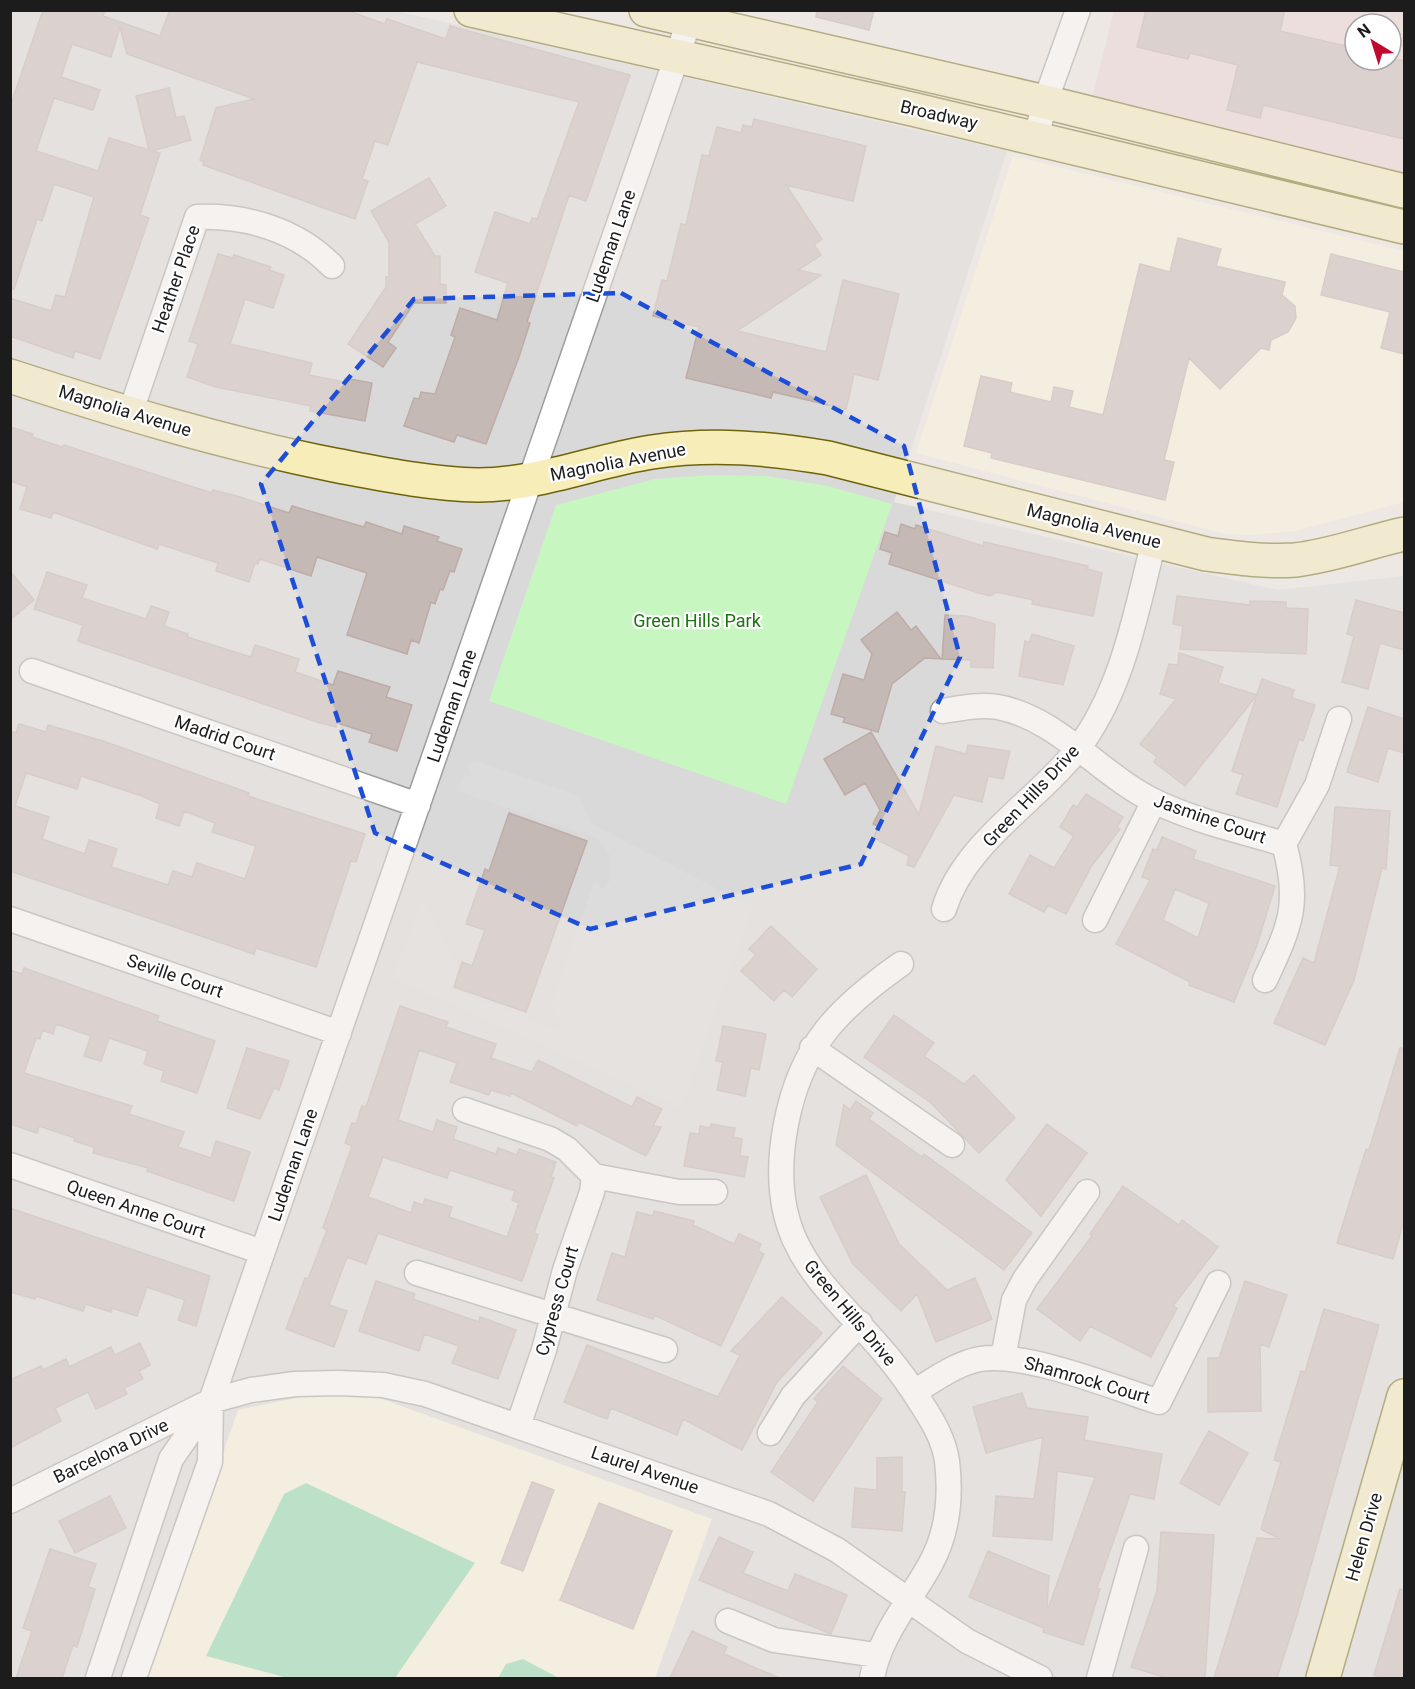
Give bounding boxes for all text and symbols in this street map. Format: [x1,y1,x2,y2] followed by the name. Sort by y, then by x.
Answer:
[1343,12,1403,72] north arrow
[1354,20,1374,42] text: N
[898,95,980,134] street label: Broadway
[581,187,640,305] street label: Ludeman Lane
[147,222,204,335] street label: Heather Place
[56,380,194,441] street label: Magnolia Avenue
[548,438,687,485] street label: Magnolia Avenue
[1025,499,1163,552] street label: Magnolia Avenue
[633,610,762,631] park label: Green Hills Park
[422,647,481,765] street label: Ludeman Lane
[172,710,278,765] street label: Madrid Court
[978,740,1083,851] street label: Green Hills Drive
[1151,789,1269,848] street label: Jasmine Court
[124,949,226,1002] street label: Seville Court
[263,1106,322,1224] street label: Ludeman Lane
[64,1175,209,1242] street label: Queen Anne Court
[531,1243,582,1358] street label: Cypress Court
[800,1255,901,1370] street label: Green Hills Drive
[1022,1352,1152,1408] street label: Shamrock Court
[50,1414,172,1487] street label: Barcelona Drive
[589,1441,702,1498] street label: Laurel Avenue
[1341,1490,1386,1584] street label: Helen Drive

